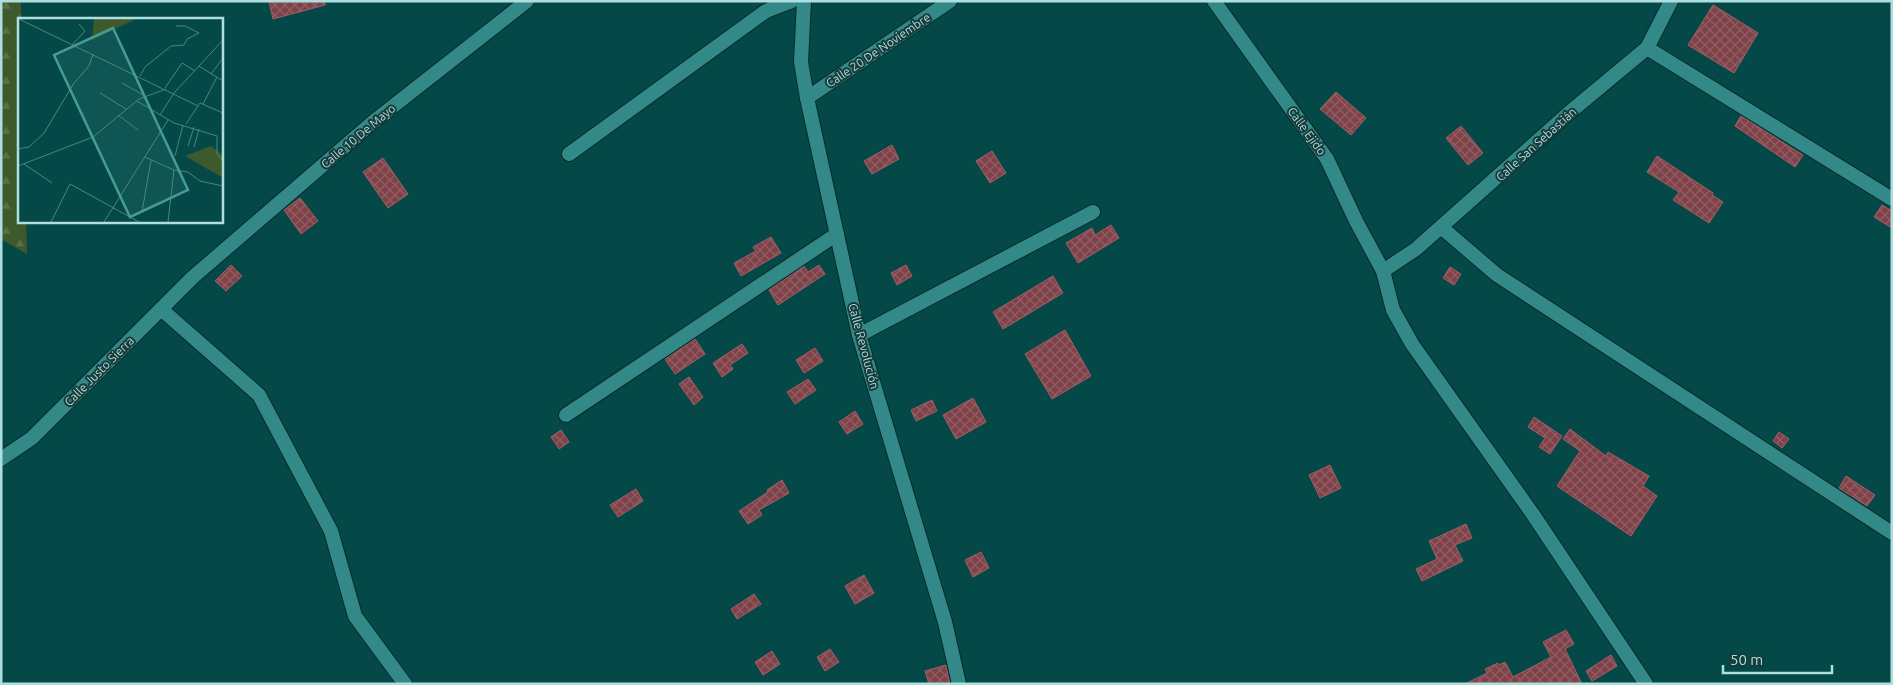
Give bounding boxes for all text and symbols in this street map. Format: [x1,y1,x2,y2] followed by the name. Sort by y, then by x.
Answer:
[823,10,933,90] street label: Calle 20 De Noviembre
[18,18,222,222] inset map
[318,101,398,171] street label: Calle 10 De Mayo
[1285,105,1329,157] street label: Calle Ejido
[1493,105,1579,183] street label: Calle San Sebastián
[846,302,882,390] street label: Calle Revolución
[62,334,136,408] street label: Calle Justo Sierra
[1723,642,1832,674] scale bar
[1730,651,1763,668] text: 50 m

